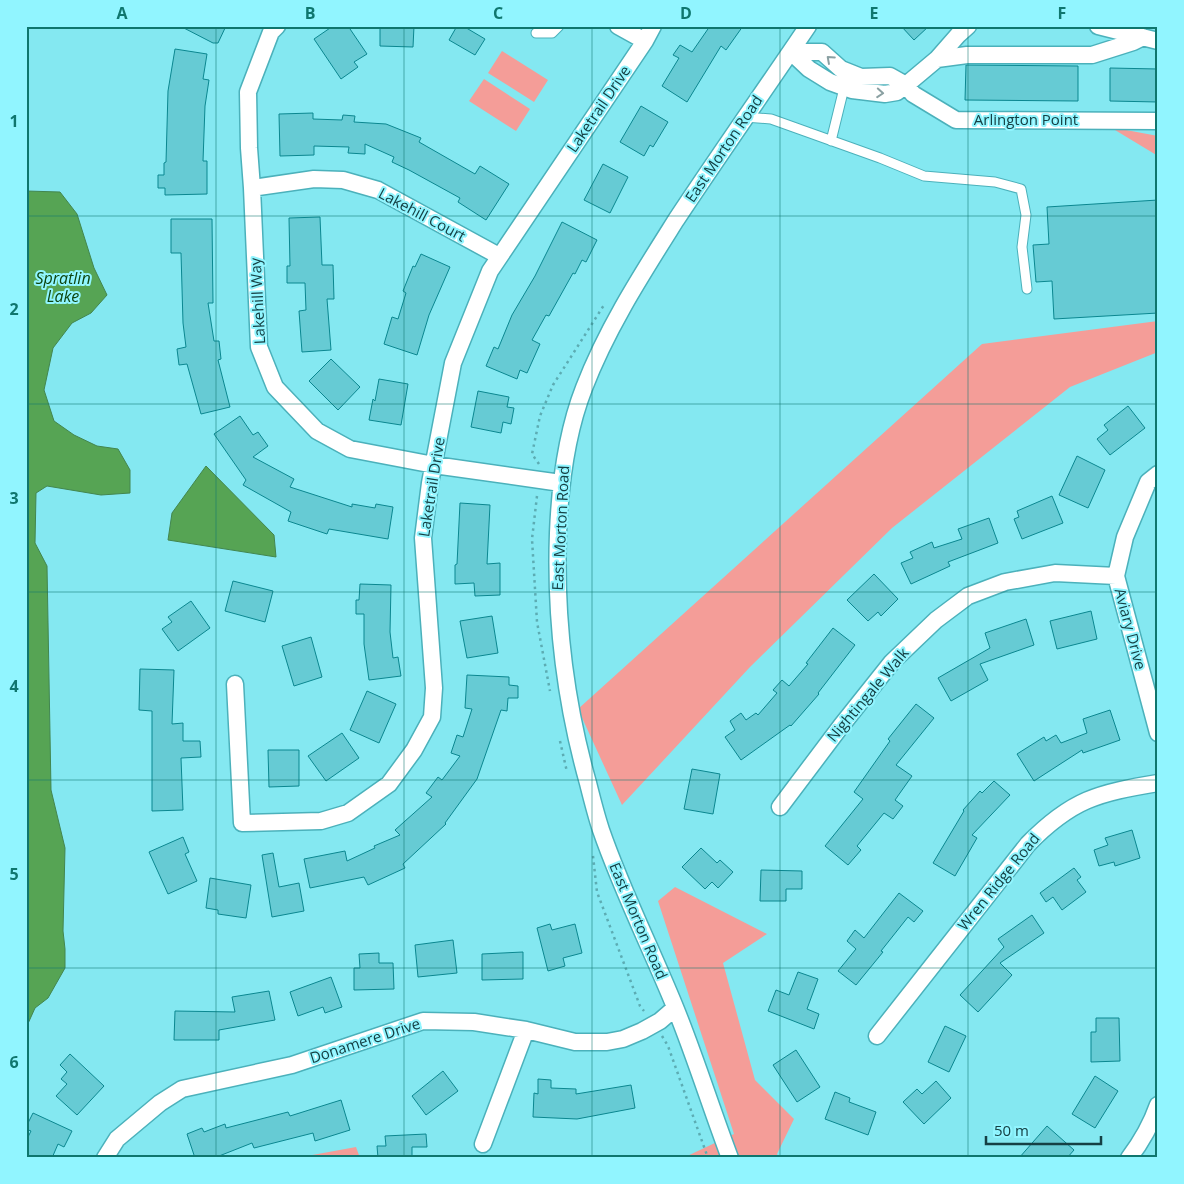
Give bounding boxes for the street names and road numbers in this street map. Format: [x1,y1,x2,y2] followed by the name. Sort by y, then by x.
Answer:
[562,61,635,156] street label: Laketrail Drive
[680,91,766,206] street label: East Morton Road
[974,109,1078,129] street label: Arlington Point
[375,183,470,245] street label: Lakehill Court
[245,257,269,345] street label: Lakehill Way
[413,436,449,538] street label: Laketrail Drive
[547,465,573,591] street label: East Morton Road
[1111,586,1151,672] street label: Aviary Drive
[822,643,913,746] street label: Nightingale Walk
[953,828,1044,934] street label: Wren Ridge Road
[605,859,673,982] street label: East Morton Road
[307,1013,422,1067] street label: Donamere Drive

